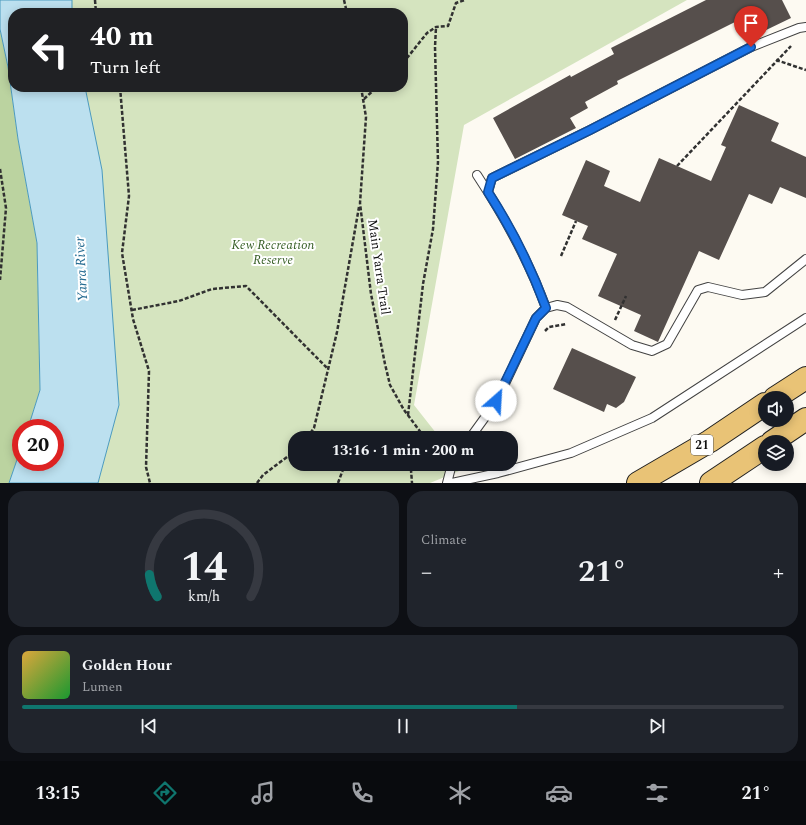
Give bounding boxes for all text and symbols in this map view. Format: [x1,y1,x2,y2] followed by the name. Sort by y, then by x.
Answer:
[734,6,768,47] pin
[740,12,762,34] icon: arrive
[90,15,154,58] text: 40 m
[24,24,76,76] icon: left
[90,54,161,81] text: Turn left
[362,218,396,316] street label: Main Yarra Trail
[232,235,315,270] park label: Kew Recreation Reserve
[69,236,93,302] water label: Yarra River
[475,380,517,422] position arrow
[758,391,794,471] map controls
[758,391,794,427] button: sound
[12,419,64,471] speed limit sign: 20
[691,435,713,455] road number: 21
[758,435,794,471] button: layers
[332,439,474,462] text: 13:16 · 1 min · 200 m
[421,530,467,550] text: Climate
[180,536,227,599] text: 14
[578,549,627,595] text: 21°
[421,556,432,589] text: −
[773,556,784,589] text: +
[187,586,220,608] text: km/h
[82,654,172,677] text: Golden Hour
[82,677,123,697] text: Lumen
[138,715,160,737] icon: previous
[392,715,414,737] icon: pause
[646,715,668,737] icon: next
[151,779,179,807] icon: directions
[249,779,277,807] icon: music
[348,779,376,807] icon: phone
[446,779,474,807] icon: climate
[545,779,573,807] icon: car
[643,779,671,807] icon: filters
[35,780,80,807] text: 13:15
[742,780,771,807] text: 21°

